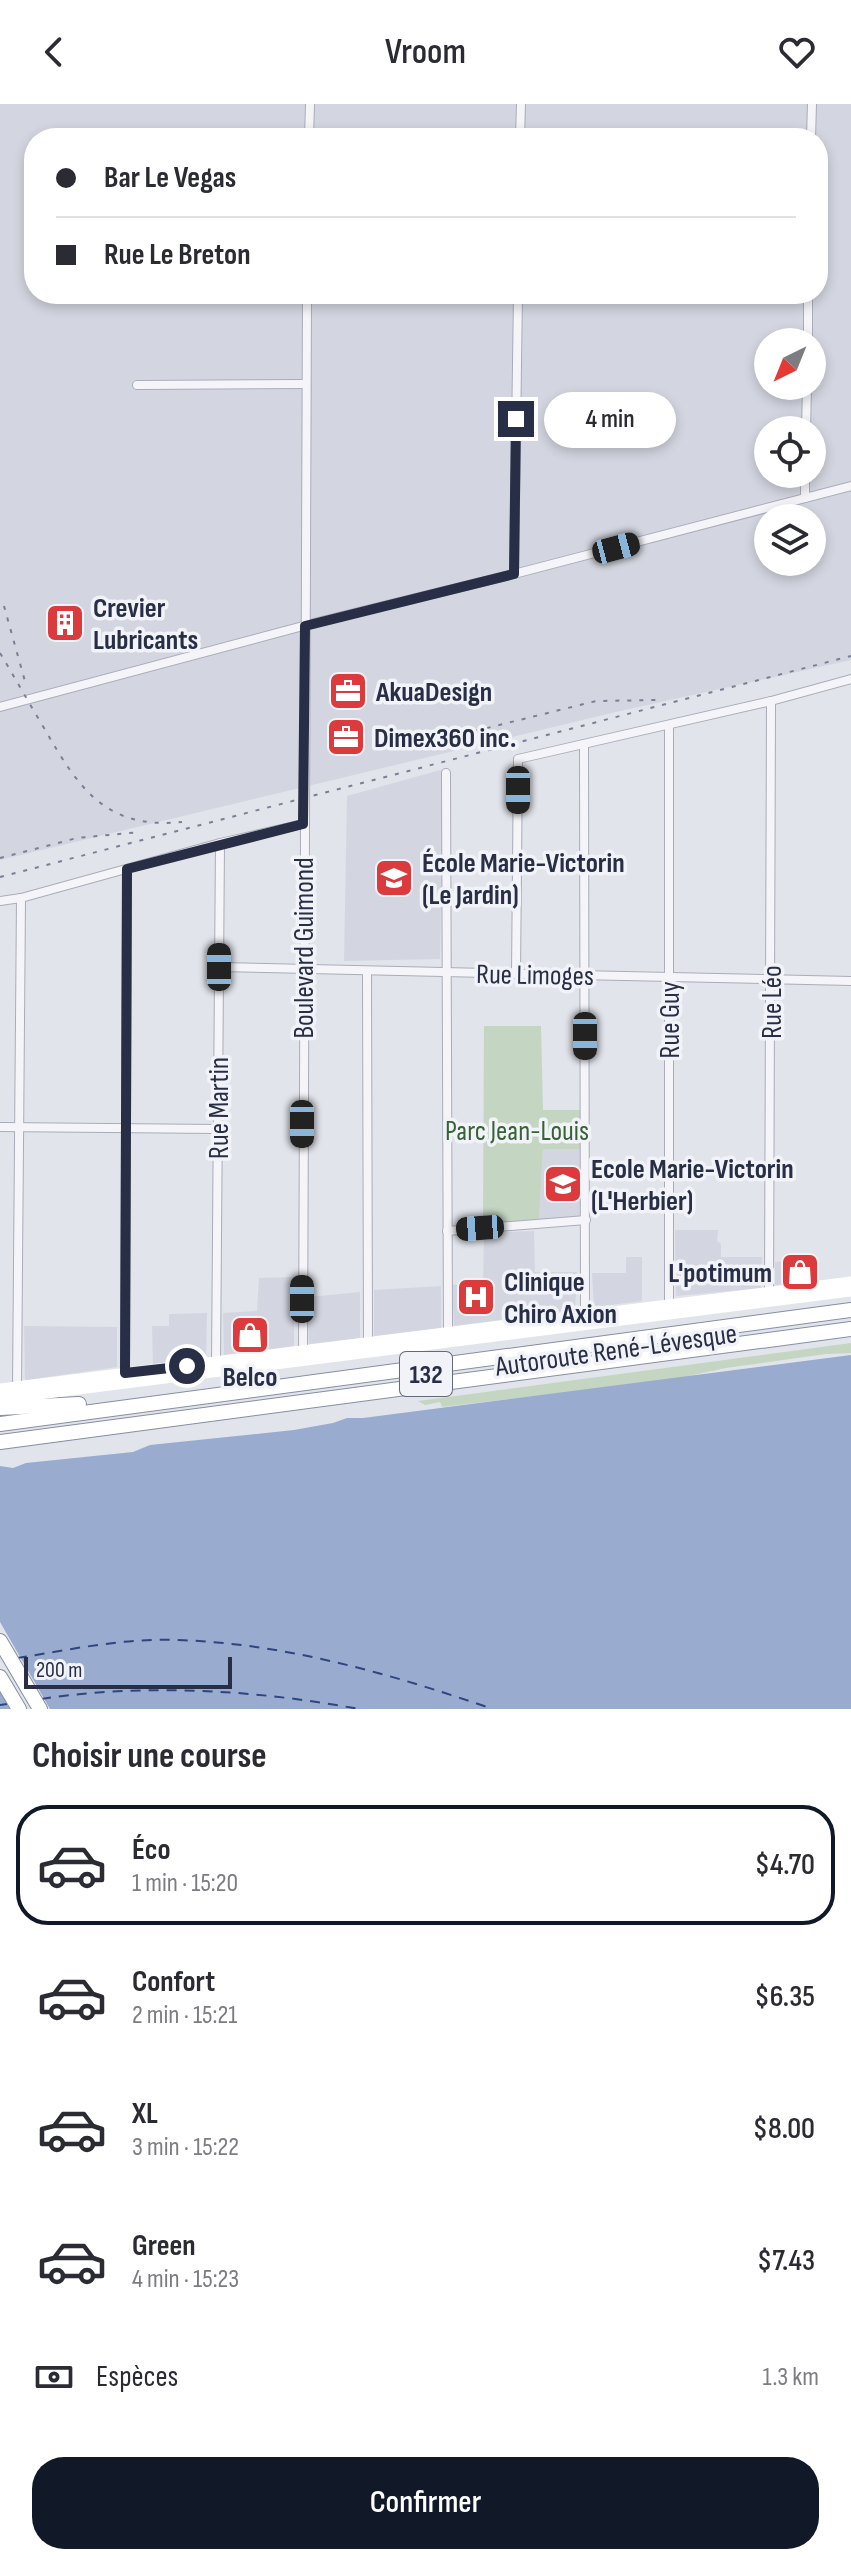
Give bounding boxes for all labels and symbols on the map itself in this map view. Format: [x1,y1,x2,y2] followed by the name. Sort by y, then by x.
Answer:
[754,328,826,400] north arrow
[544,391,676,447] callout: 4 min
[498,401,534,437] route end
[590,530,642,566] car
[93,592,198,657] place label: Crevier Lubricants
[44,602,86,644] building icon: Crevier Lubricants
[327,670,369,712] office icon: AkuaDesign
[375,676,492,709] place label: AkuaDesign
[325,716,367,758] office icon: Dimex360 inc.
[374,722,516,755] place label: Dimex360 inc.
[506,766,530,814] car
[422,847,625,912] place label: École Marie-Victorin (Le Jardin)
[288,857,321,1039] street label: Boulevard Guimond
[373,857,415,899] school or university icon: École Marie-Victorin (Le Jardin)
[207,943,231,991] car
[476,958,594,993] street label: Rue Limoges
[756,965,789,1039] street label: Rue Léo
[654,981,687,1058] street label: Rue Guy
[573,1012,597,1060] car
[203,1057,236,1159] street label: Rue Martin
[290,1100,314,1148] car
[445,1115,589,1148] park label: Parc Jean-Louis
[591,1153,794,1218] place label: Ecole Marie-Victorin (L'Herbier)
[542,1163,584,1205] school or university icon: Ecole Marie-Victorin (L'Herbier)
[455,1214,505,1242] car
[779,1251,821,1293] shop icon: L'potimum
[668,1257,772,1290] place label: L'potimum
[504,1266,617,1331] place label: Clinique Chiro Axion
[290,1275,314,1323] car
[455,1276,497,1318] hospital icon: Clinique Chiro Axion
[229,1314,271,1356] shop icon: Belco
[492,1317,739,1384] street label: Autoroute René-Lévesque
[169,1348,205,1384] route start
[400,1352,452,1396] road number: 132
[223,1361,277,1394] place label: Belco
[24,1653,232,1689] scale bar

